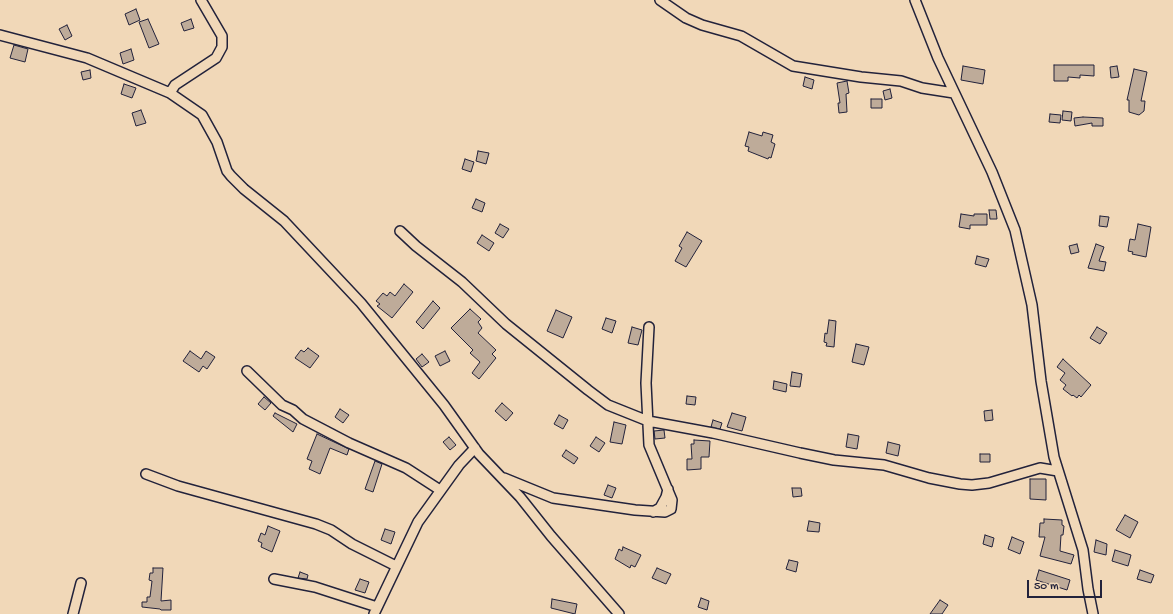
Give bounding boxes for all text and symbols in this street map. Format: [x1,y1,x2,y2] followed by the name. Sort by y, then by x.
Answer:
[1029,572,1104,598] scale bar
[1034,580,1059,594] text: 50 m

